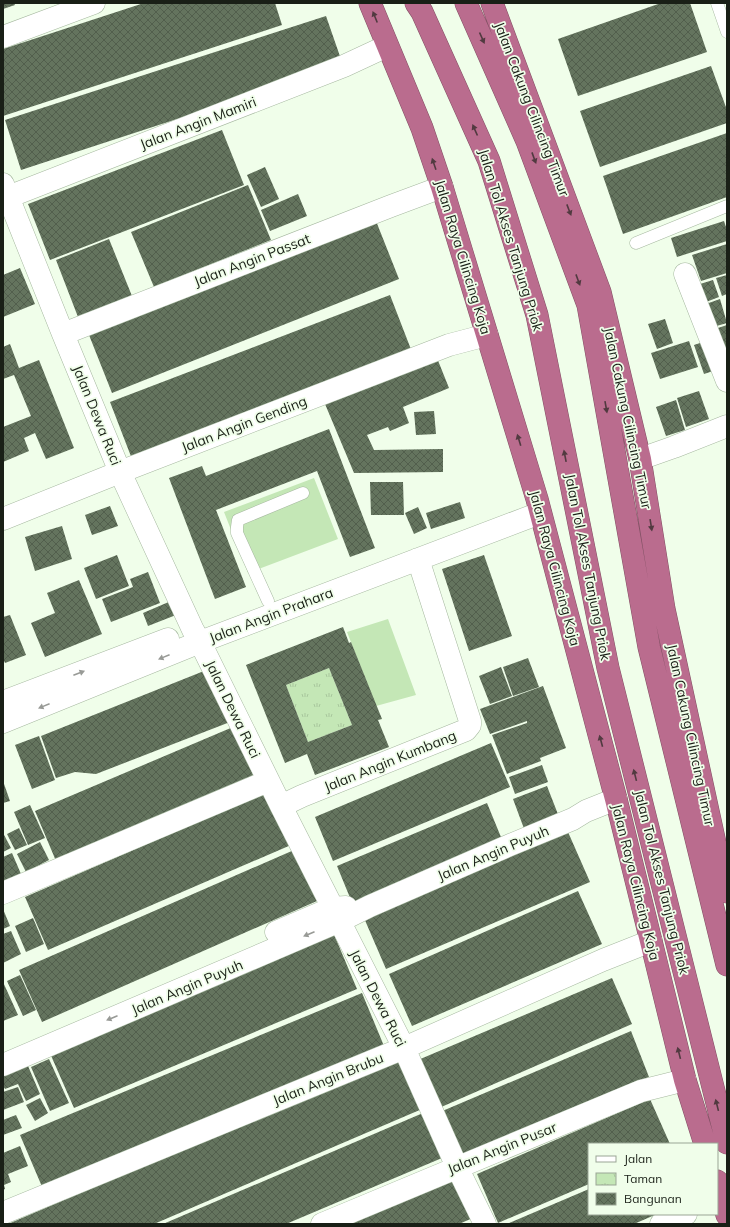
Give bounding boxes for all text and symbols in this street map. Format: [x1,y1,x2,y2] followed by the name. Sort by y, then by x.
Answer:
[372,11,378,23] one-way arrow
[490,19,574,200] street label: Jalan Cakung Cilincing Timur
[479,33,485,44] one-way arrow
[137,93,259,153] street label: Jalan Angin Mamiri
[472,124,478,135] one-way arrow
[475,147,548,334] street label: Jalan Tol Akses Tanjung Priok
[531,152,537,164] one-way arrow
[431,157,437,169] one-way arrow
[431,178,495,336] street label: Jalan Raya Cilincing Koja
[567,204,573,216] one-way arrow
[191,230,313,290] street label: Jalan Angin Passat
[576,274,582,286] one-way arrow
[600,325,656,511] street label: Jalan Cakung Cilincing Timur
[69,362,125,468] street label: Jalan Dewa Ruci
[179,392,309,456] street label: Jalan Angin Gending
[603,400,609,413] one-way arrow
[516,433,522,445] one-way arrow
[562,450,568,463] one-way arrow
[561,472,615,663] street label: Jalan Tol Akses Tanjung Priok
[526,488,584,648] street label: Jalan Raya Cilincing Koja
[648,519,654,531] one-way arrow
[207,583,335,647] street label: Jalan Angin Prahara
[663,642,719,828] street label: Jalan Cakung Cilincing Timur
[159,654,170,660] one-way arrow
[202,657,264,761] street label: Jalan Dewa Ruci
[73,670,85,676] one-way arrow
[37,703,49,709] one-way arrow
[321,726,459,796] street label: Jalan Angin Kumbang
[598,734,604,746] one-way arrow
[631,769,637,781] one-way arrow
[630,788,694,977] street label: Jalan Tol Akses Tanjung Priok
[608,802,664,962] street label: Jalan Raya Cilincing Koja
[434,821,552,885] street label: Jalan Angin Puyuh
[303,931,315,938] one-way arrow
[346,946,410,1050] street label: Jalan Dewa Ruci
[128,955,246,1019] street label: Jalan Angin Puyuh
[106,1016,118,1022] one-way arrow
[675,1047,681,1059] one-way arrow
[270,1049,386,1109] street label: Jalan Angin Brubu
[714,1098,720,1111] one-way arrow
[445,1118,560,1178] street label: Jalan Angin Pusar
[588,1143,718,1215] legend
[624,1151,652,1166] text: Jalan
[624,1171,662,1186] text: Taman
[624,1191,682,1206] text: Bangunan

